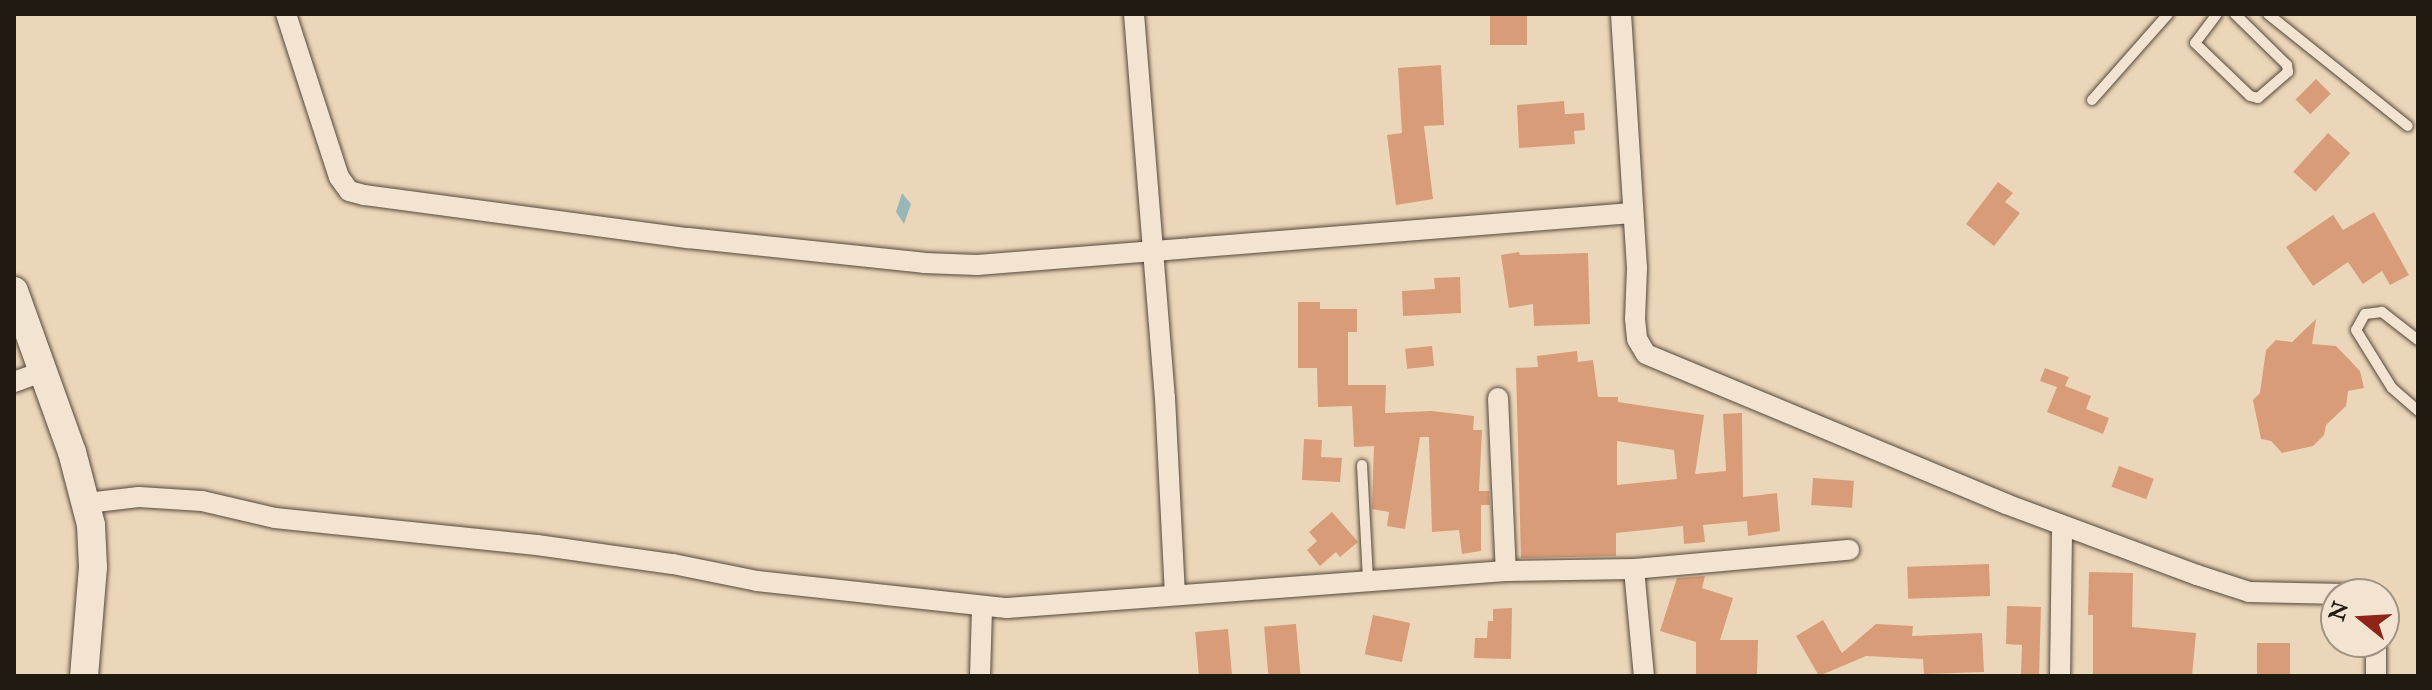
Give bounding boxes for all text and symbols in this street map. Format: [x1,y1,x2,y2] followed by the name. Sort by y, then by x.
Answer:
[2320,578,2400,658] north arrow
[2323,598,2354,624] text: N

